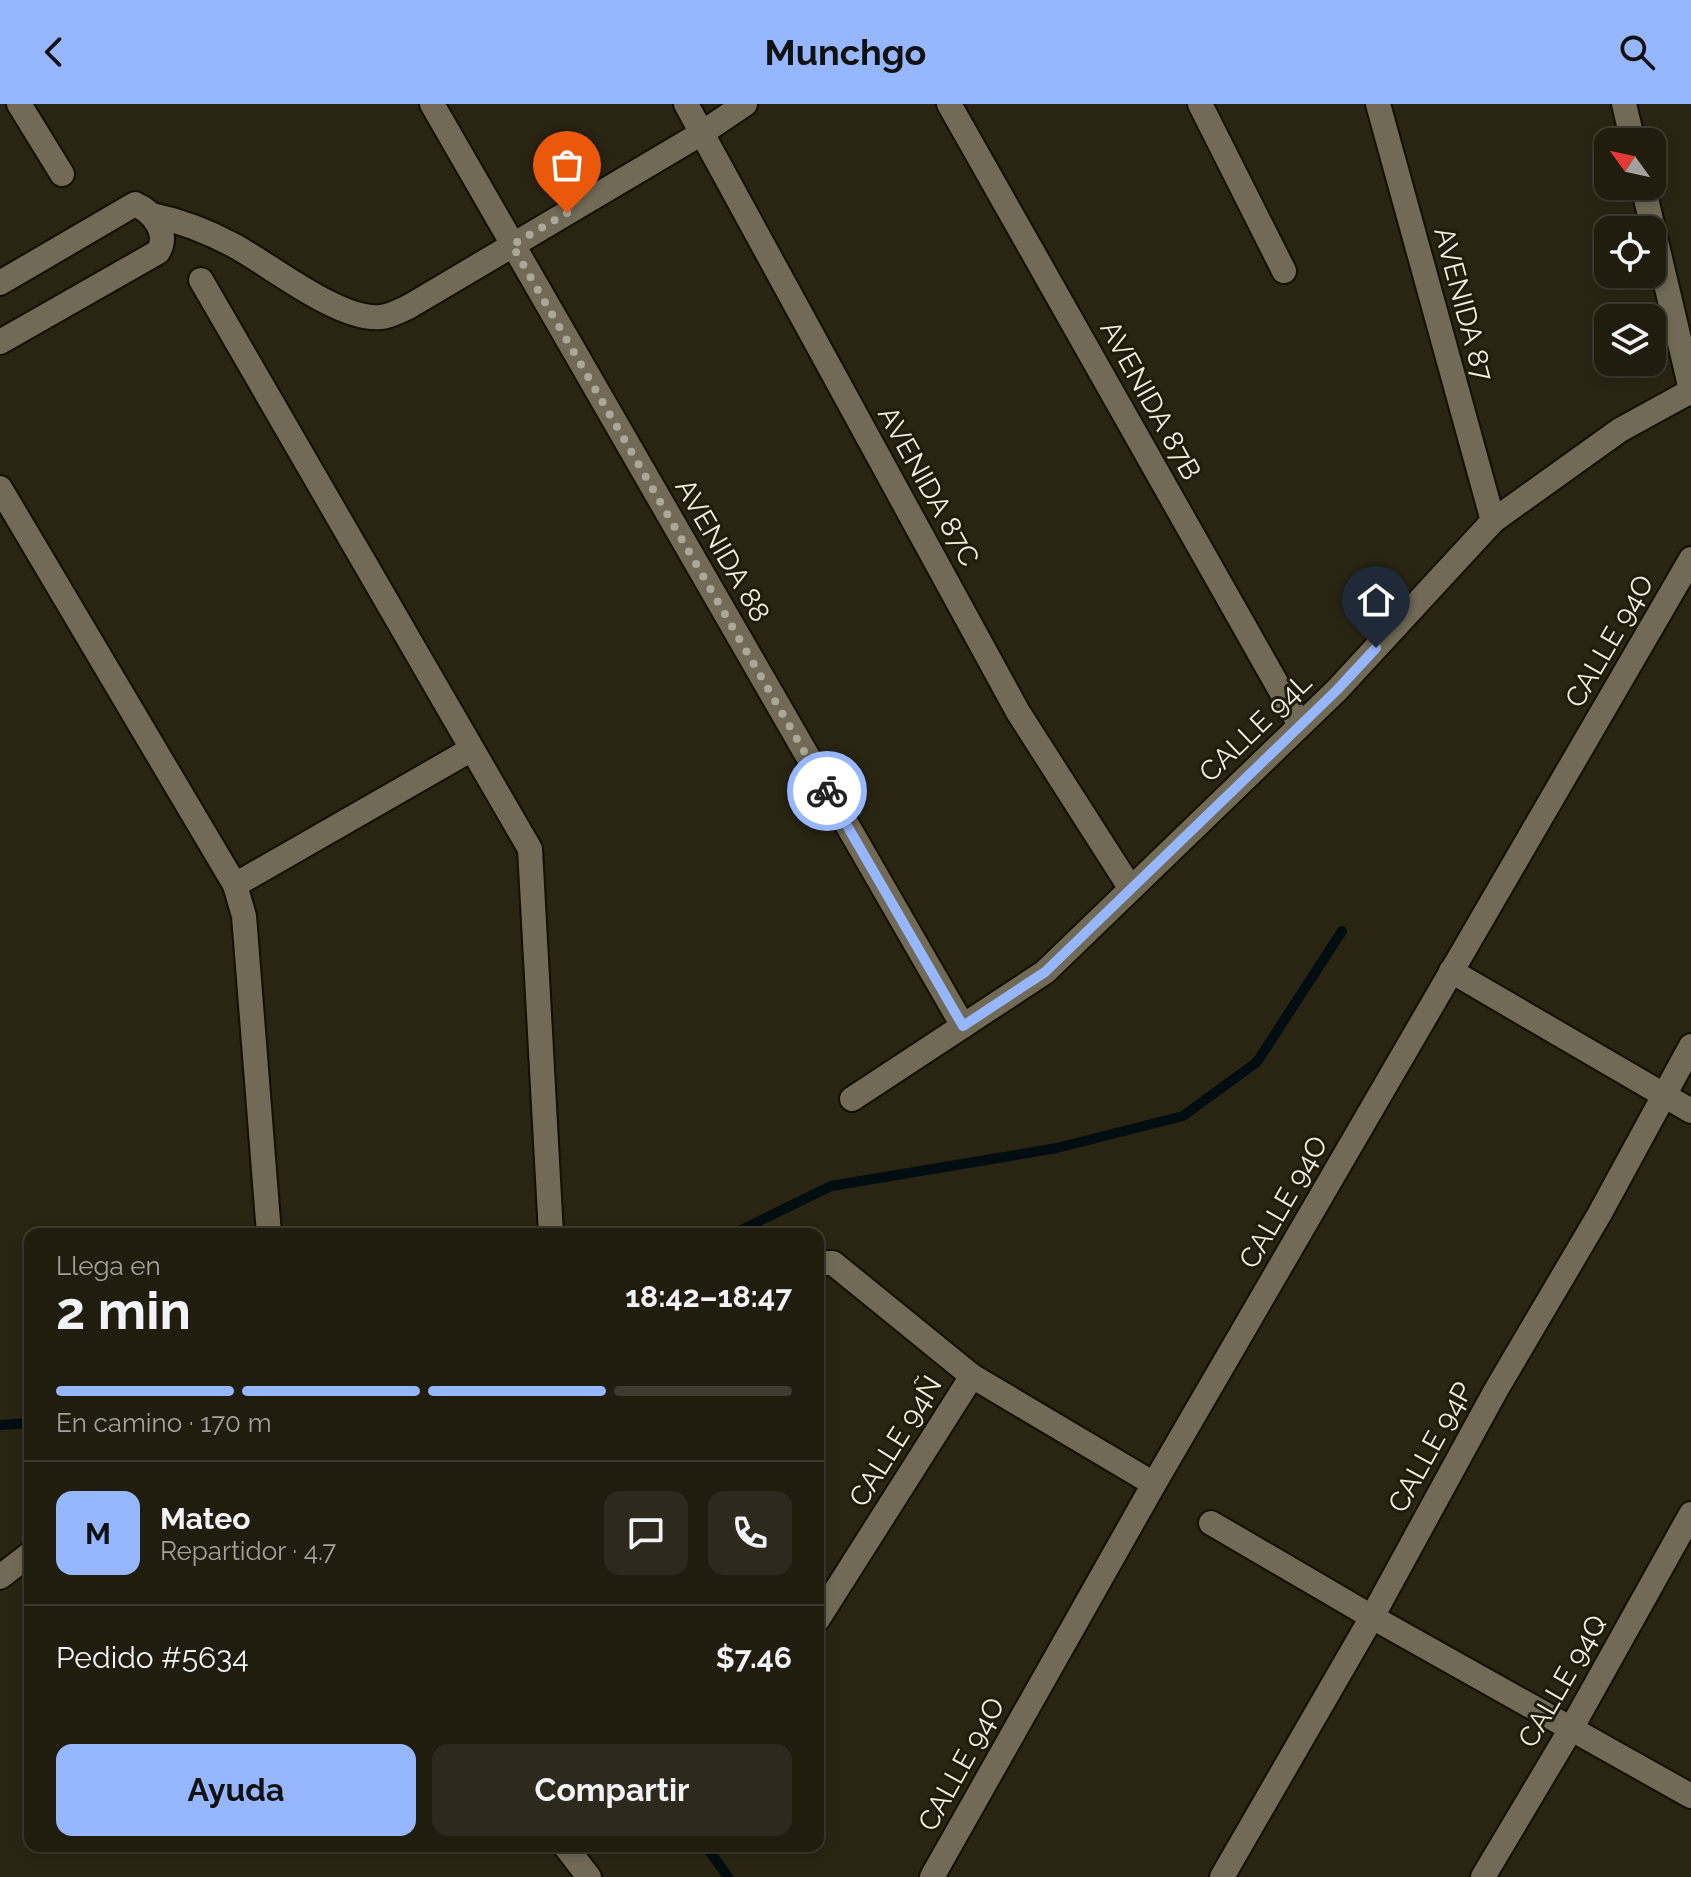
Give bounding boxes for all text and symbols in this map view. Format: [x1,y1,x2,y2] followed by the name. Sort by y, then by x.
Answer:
[32,30,76,74] icon: back
[1615,30,1659,74] icon: search
[765,31,926,73] text: Munchgo
[1594,128,1666,200] north arrow
[1594,128,1666,376] map controls
[533,131,601,213] pin
[545,143,589,187] icon: bag
[1594,216,1666,288] button: locate
[1427,224,1500,385] street label: AVENIDA 87
[1594,304,1666,376] button: layers
[1093,315,1208,485] street label: AVENIDA 87B
[871,401,986,572] street label: AVENIDA 87C
[668,473,777,628] street label: AVENIDA 88
[1342,566,1410,648] pin
[1558,569,1661,713] street label: CALLE 94O
[1354,578,1398,622] icon: home
[1193,666,1318,789] street label: CALLE 94L
[787,751,867,831] courier
[805,769,849,813] icon: bike
[1232,1130,1335,1274] street label: CALLE 94O
[56,1251,161,1281] text: Llega en
[625,1279,792,1314] text: 18:42–18:47
[56,1280,191,1341] text: 2 min
[841,1369,949,1513] street label: CALLE 94Ñ
[1381,1376,1480,1518] street label: CALLE 94P
[56,1408,272,1438] text: En camino · 170 m
[604,1491,688,1575] button: chat
[708,1491,792,1575] button: phone
[160,1501,250,1536] text: Mateo
[85,1516,111,1551] text: M
[160,1536,336,1566] text: Repartidor · 4.7
[1511,1609,1614,1753] street label: CALLE 94Q
[56,1640,249,1675] text: Pedido #5634
[716,1640,792,1675] text: $7.46
[911,1692,1012,1837] street label: CALLE 94O
[56,1744,416,1836] button: Ayuda
[432,1744,792,1836] button: Compartir

